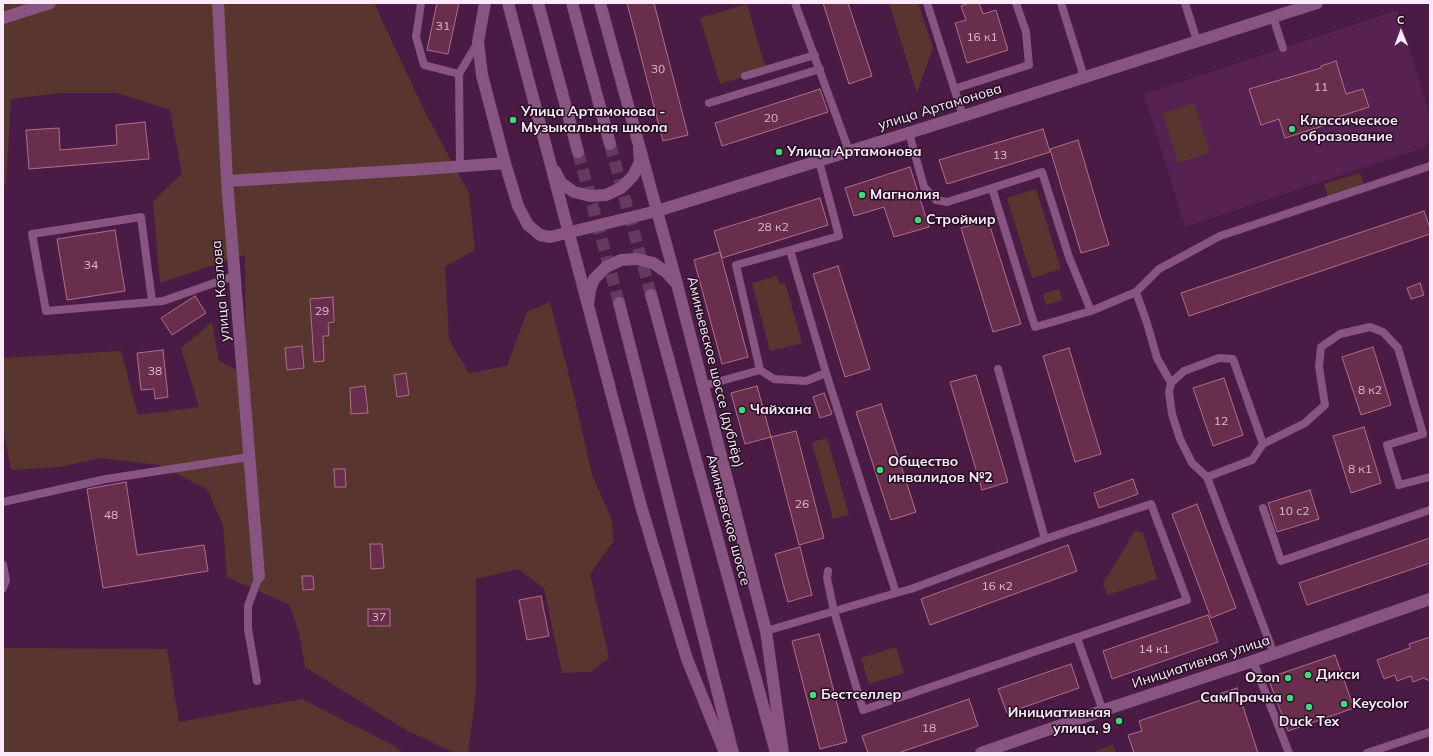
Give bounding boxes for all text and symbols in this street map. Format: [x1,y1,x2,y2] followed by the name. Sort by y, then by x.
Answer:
[1381,12,1421,52] north arrow
[1397,13,1405,27] text: С
[436,19,450,33] house number: 31
[966,30,998,44] house number: 16 к1
[651,62,665,76] house number: 30
[876,80,1004,134] street label: улица Артамонова
[1314,80,1328,94] house number: 11
[521,104,668,136] place label: Улица Артамонова - Музыкальная школа
[764,111,778,125] house number: 20
[1300,113,1398,146] place label: Классическое образование
[508,115,518,125] marker: Улица Артамонова - Музыкальная школа
[1287,124,1297,134] marker: Классическое образование
[787,144,922,160] place label: Улица Артамонова
[774,147,784,157] marker: Улица Артамонова
[993,148,1007,162] house number: 13
[870,187,940,203] place label: Магнолия
[857,190,867,200] marker: Магнолия
[926,212,996,228] place label: Строймир
[913,215,923,225] marker: Строймир
[757,220,789,234] house number: 28 к2
[208,240,234,342] street label: улица Козлова
[84,258,98,272] house number: 34
[683,275,747,469] street label: Аминьевское шоссе (дублёр)
[315,304,329,318] house number: 29
[148,364,162,378] house number: 38
[1358,383,1382,397] house number: 8 к2
[750,402,812,418] place label: Чайхана
[737,405,747,415] marker: Чайхана
[1214,414,1228,428] house number: 12
[702,452,754,588] street label: Аминьевское шоссе
[888,454,993,486] place label: Общество инвалидов №2
[1348,462,1372,476] house number: 8 к1
[875,465,885,475] marker: Общество инвалидов №2
[795,497,809,511] house number: 26
[1279,504,1309,518] house number: 10 с2
[104,508,118,522] house number: 48
[981,579,1013,593] house number: 16 к2
[372,610,386,624] house number: 37
[1130,632,1272,692] street label: Инициативная улица
[1138,642,1170,656] house number: 14 к1
[1316,667,1360,683] place label: Дикси
[1245,670,1280,686] place label: Ozon
[1303,670,1313,680] marker: Дикси
[1283,673,1293,683] marker: Ozon
[821,687,901,703] place label: Бестселлер
[808,690,818,700] marker: Бестселлер
[1200,690,1282,706] place label: СамПрачка
[1285,693,1295,703] marker: СамПрачка
[1352,696,1409,712] place label: Keycolor
[1339,699,1349,709] marker: Keycolor
[1304,702,1314,712] marker: Duck Tex
[1008,705,1111,738] place label: Инициативная улица, 9
[1279,714,1339,730] place label: Duck Tex
[1114,716,1124,726] marker: Инициативная улица, 9
[922,721,936,735] house number: 18

